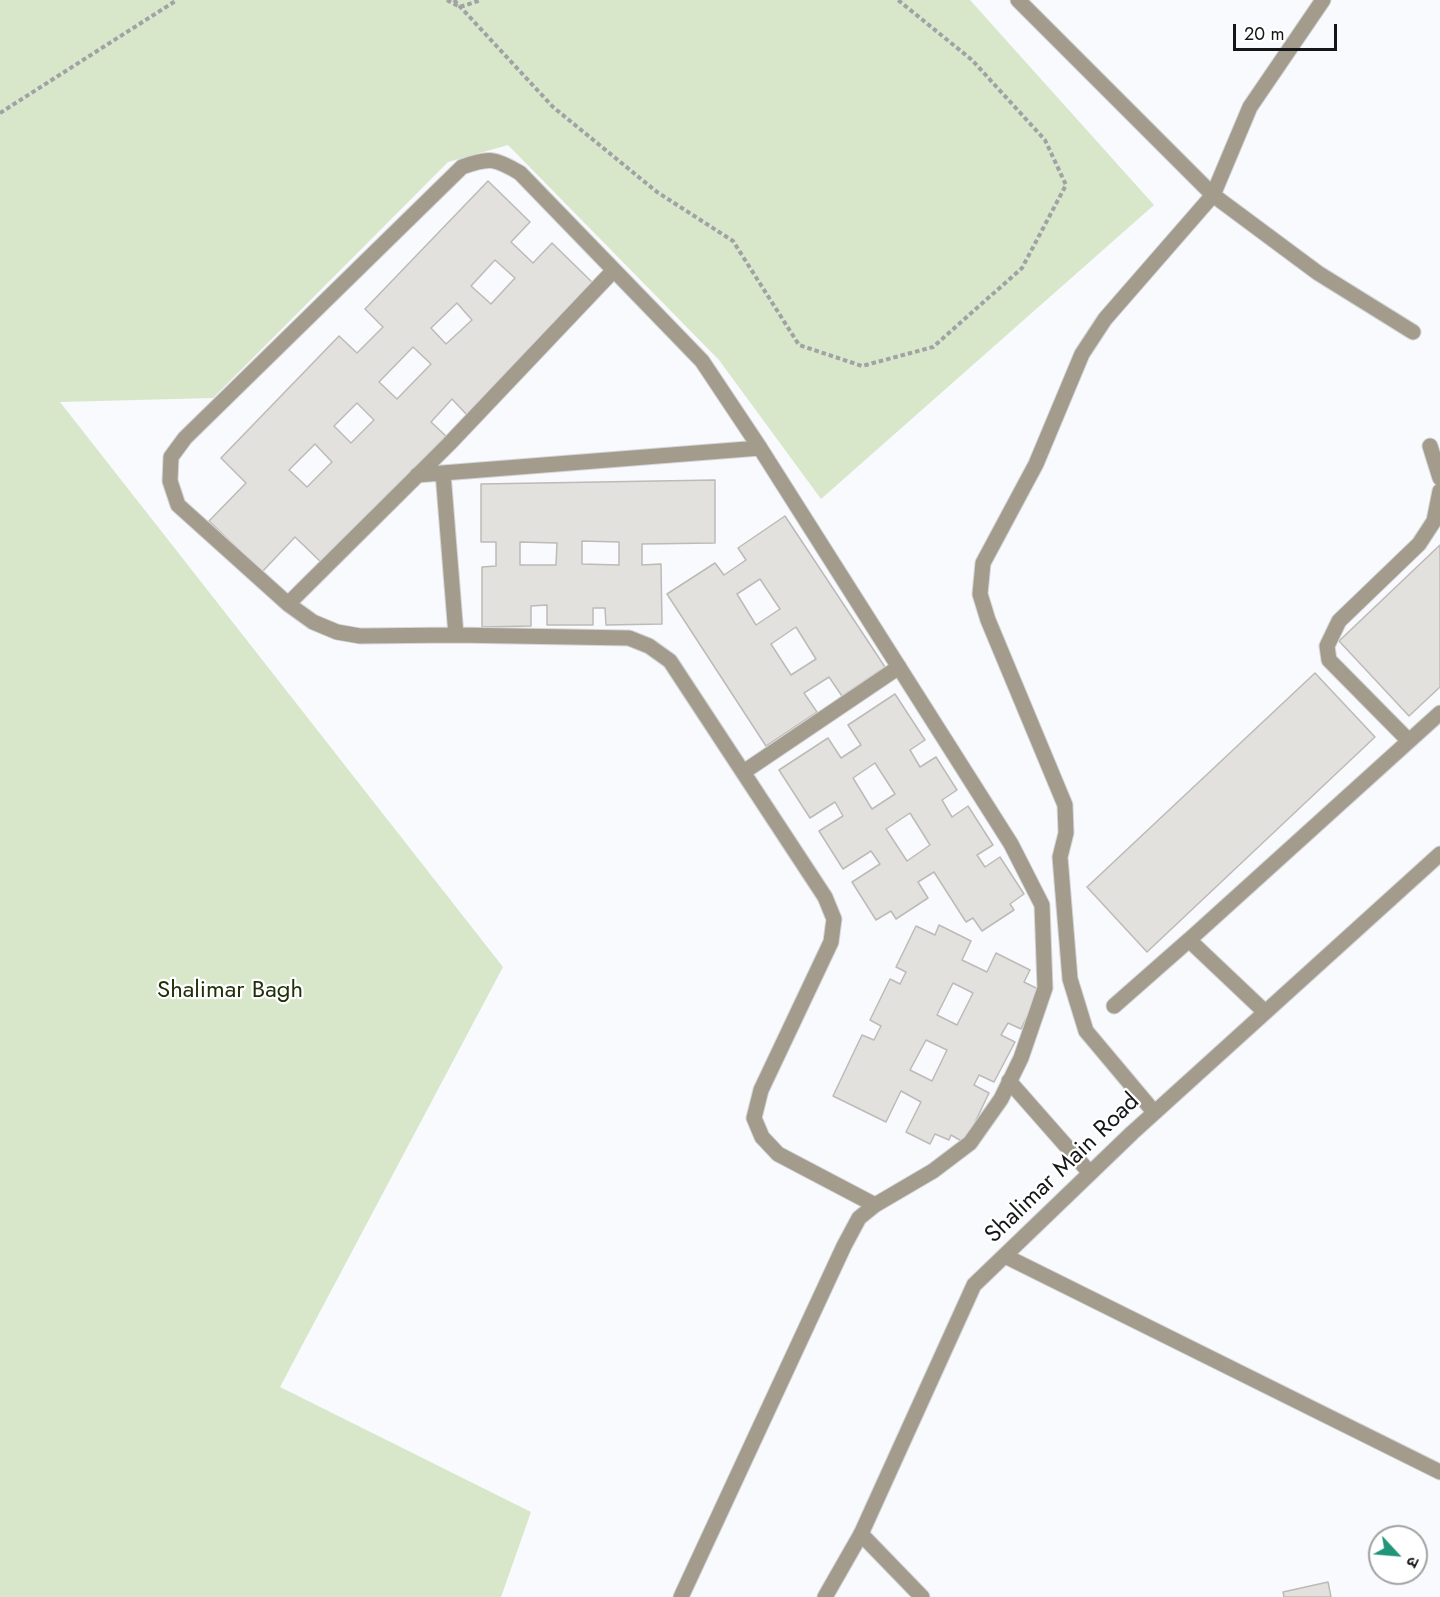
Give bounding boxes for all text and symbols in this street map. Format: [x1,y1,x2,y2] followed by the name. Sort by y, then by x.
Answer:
[1236,12,1340,50] scale bar
[1244,21,1284,47] text: 20 m
[157,977,303,1005] park label: Shalimar Bagh
[980,1088,1146,1250] street label: Shalimar Main Road
[1368,1525,1428,1585] north arrow
[1400,1553,1425,1571] text: उ

